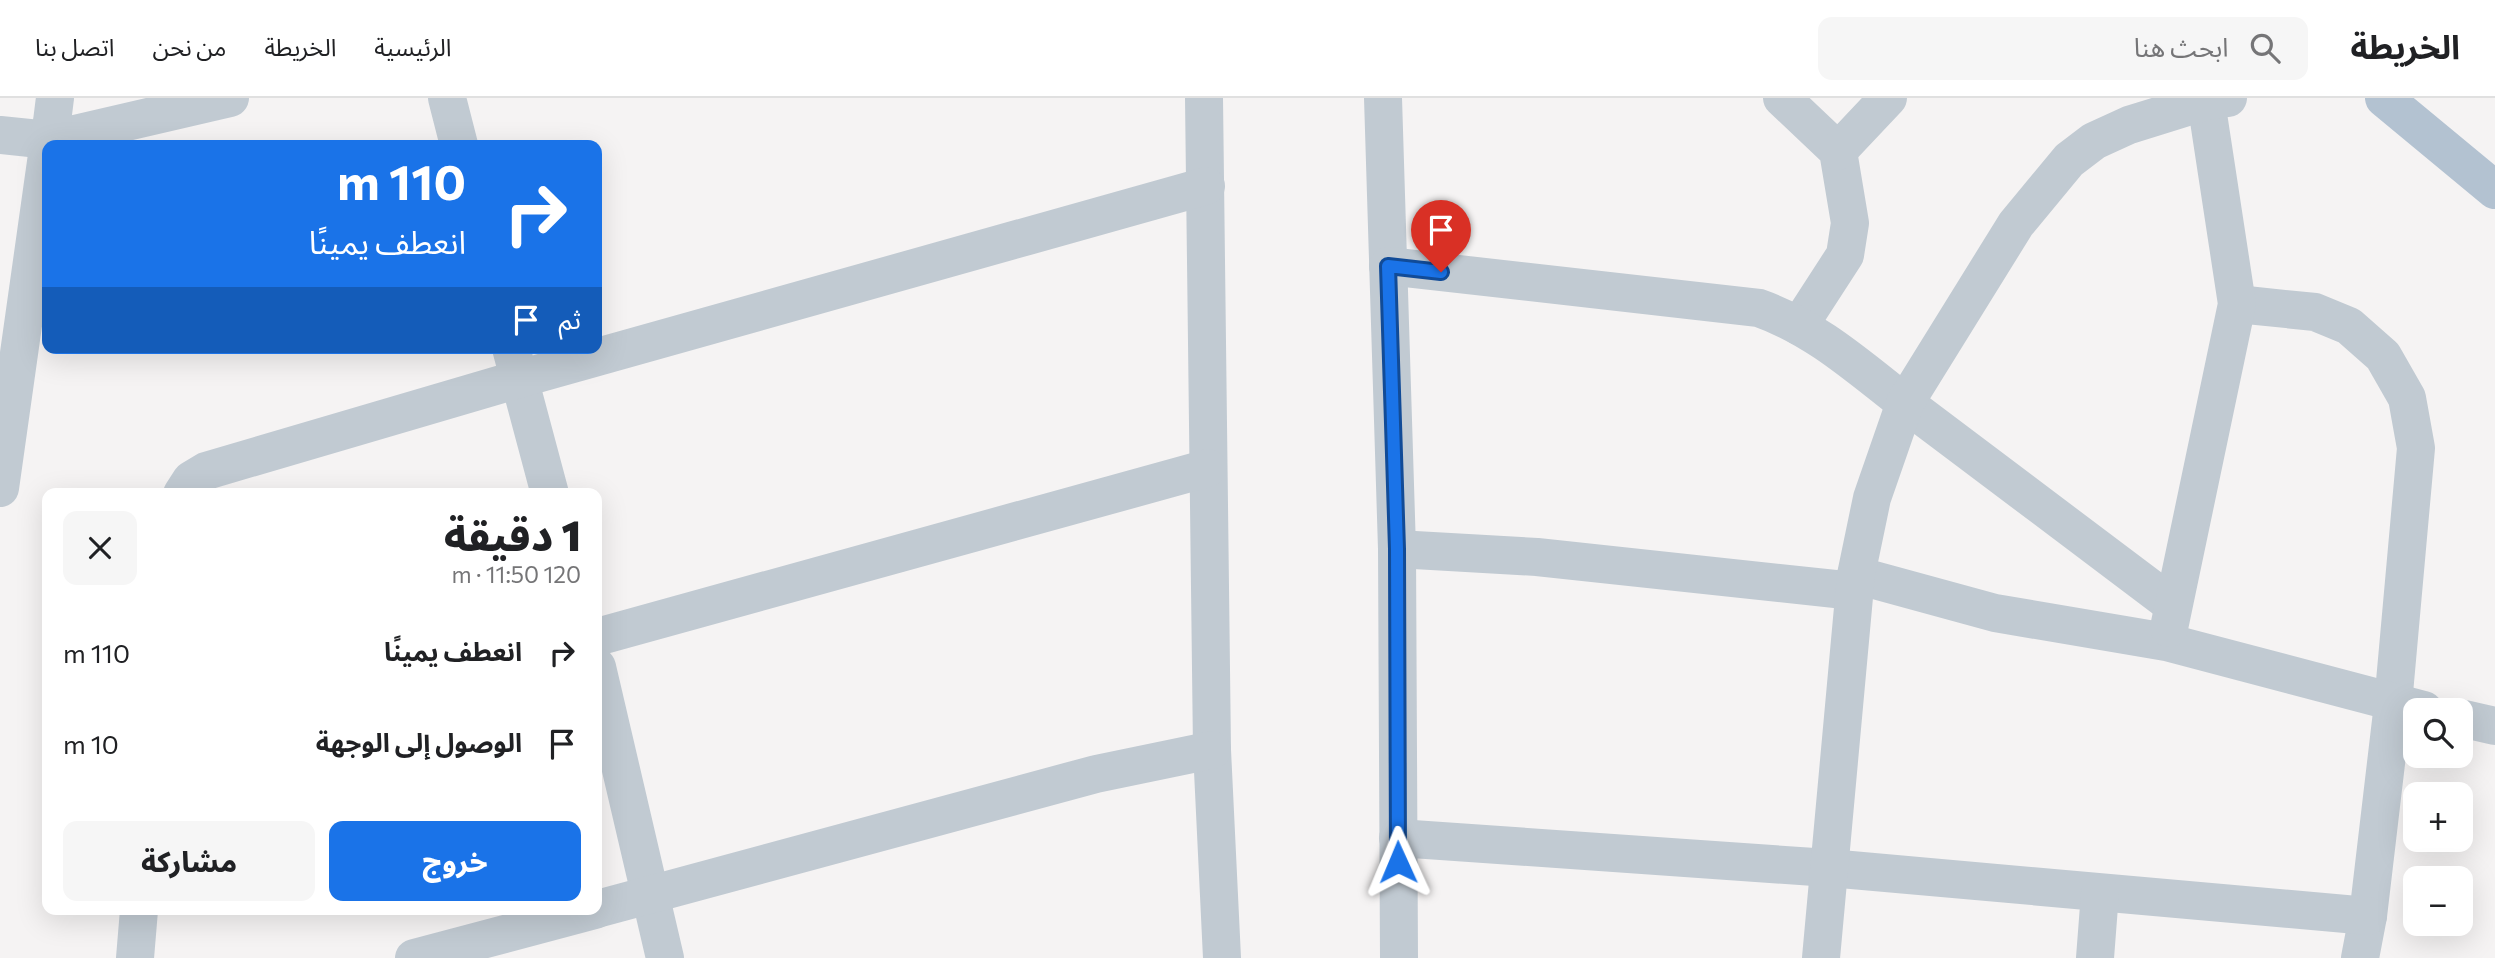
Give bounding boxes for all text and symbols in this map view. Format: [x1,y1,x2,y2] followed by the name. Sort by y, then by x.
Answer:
[1818,17,2308,80] search box
[2350,25,2460,66] text: الخريطة
[2246,29,2284,67] icon: search
[2134,31,2228,62] text: ابحث هنا
[35,32,114,61] text: اتصل بنا
[152,32,226,61] text: من نحن
[264,32,336,61] text: الخريطة
[374,32,452,61] text: الرئيسية
[337,150,466,210] text: 110 m
[490,168,581,259] icon: right
[1411,200,1471,272] pin
[1422,211,1460,249] icon: arrive
[309,221,466,261] text: انعطف يمينًا
[507,301,545,339] icon: arrive
[559,303,581,334] text: ثم
[444,508,581,560] text: 1 دقيقة
[63,511,137,585] button: close
[451,560,581,588] text: 120 m · 11:50
[543,634,581,672] icon: right
[384,635,522,666] text: انعطف يمينًا
[63,637,130,668] text: 110 m
[2403,698,2473,936] map controls
[2403,698,2473,768] button: search
[543,725,581,763] icon: arrive
[316,726,522,757] text: الوصول إلى الوجهة
[63,728,119,759] text: 10 m
[2403,782,2473,852] button: +
[63,821,315,901] button: مشاركة
[329,821,581,901] button: خروج
[1361,825,1435,899] position arrow
[2403,866,2473,936] button: −

